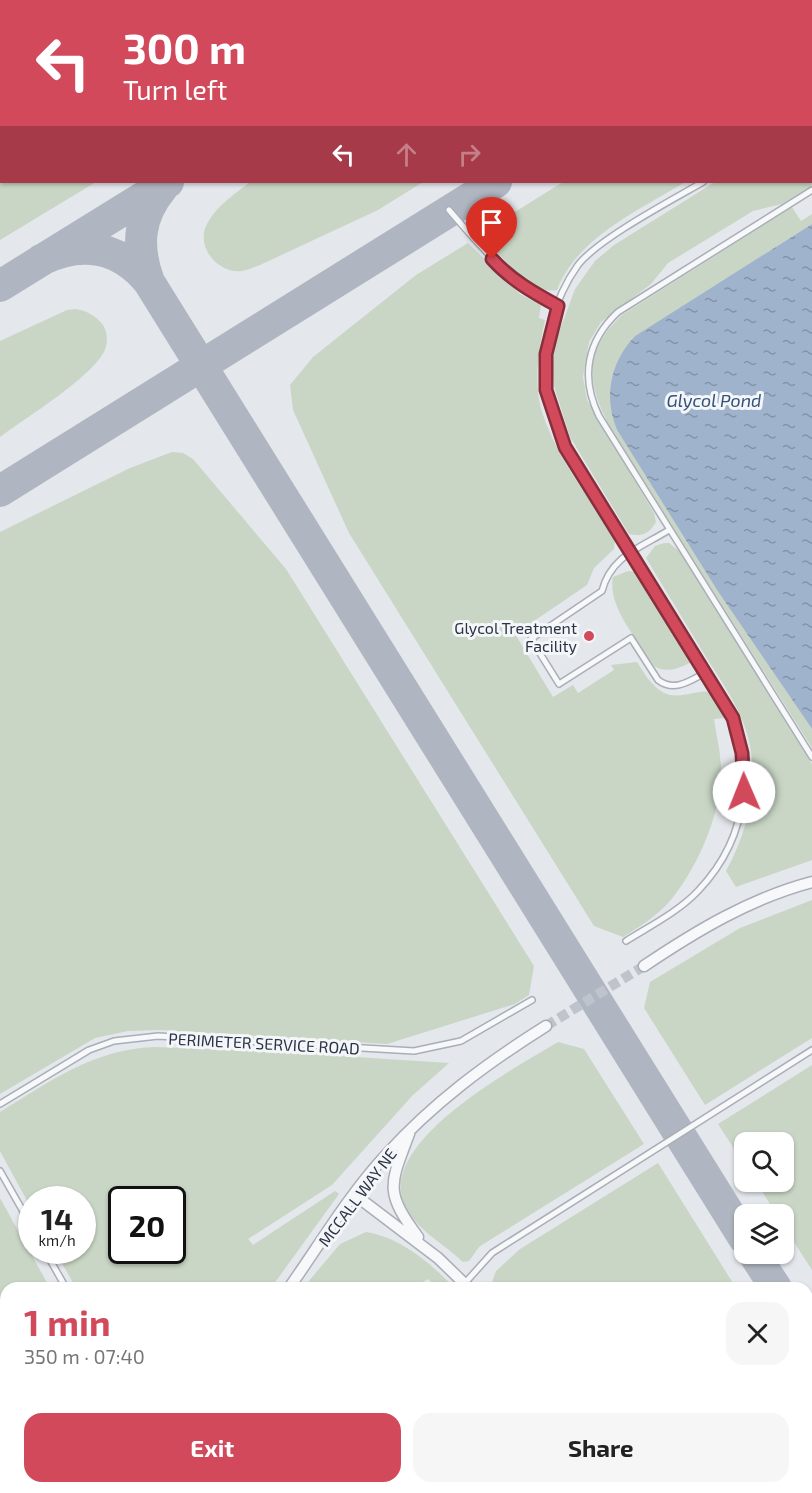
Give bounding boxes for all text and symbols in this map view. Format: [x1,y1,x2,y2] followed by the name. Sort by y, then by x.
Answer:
[123,22,246,72] text: 300 m
[24,24,102,102] icon: left
[123,73,227,105] text: Turn left
[327,138,360,171] icon: left
[390,138,423,171] icon: ahead
[453,138,486,171] icon: right
[466,197,517,259] pin
[475,206,508,239] icon: arrive
[667,389,761,411] water label: Glycol Pond
[454,618,578,655] place label: Glycol Treatment Facility
[582,629,596,643] marker: Glycol Treatment Facility
[712,760,776,824] position arrow
[168,1028,360,1058] street label: PERIMETER SERVICE ROAD
[734,1132,794,1264] map controls
[734,1132,794,1192] button: search
[314,1144,400,1250] street label: MCCALL WAY NE
[108,1186,186,1264] speed limit sign: 20
[41,1200,73,1236] text: 14
[734,1204,794,1264] button: layers
[38,1231,76,1249] text: km/h
[24,1300,111,1343] text: 1 min
[726,1302,789,1365] button: close
[24,1344,145,1368] text: 350 m · 07:40
[24,1413,401,1482] button: Exit
[413,1413,789,1482] button: Share

